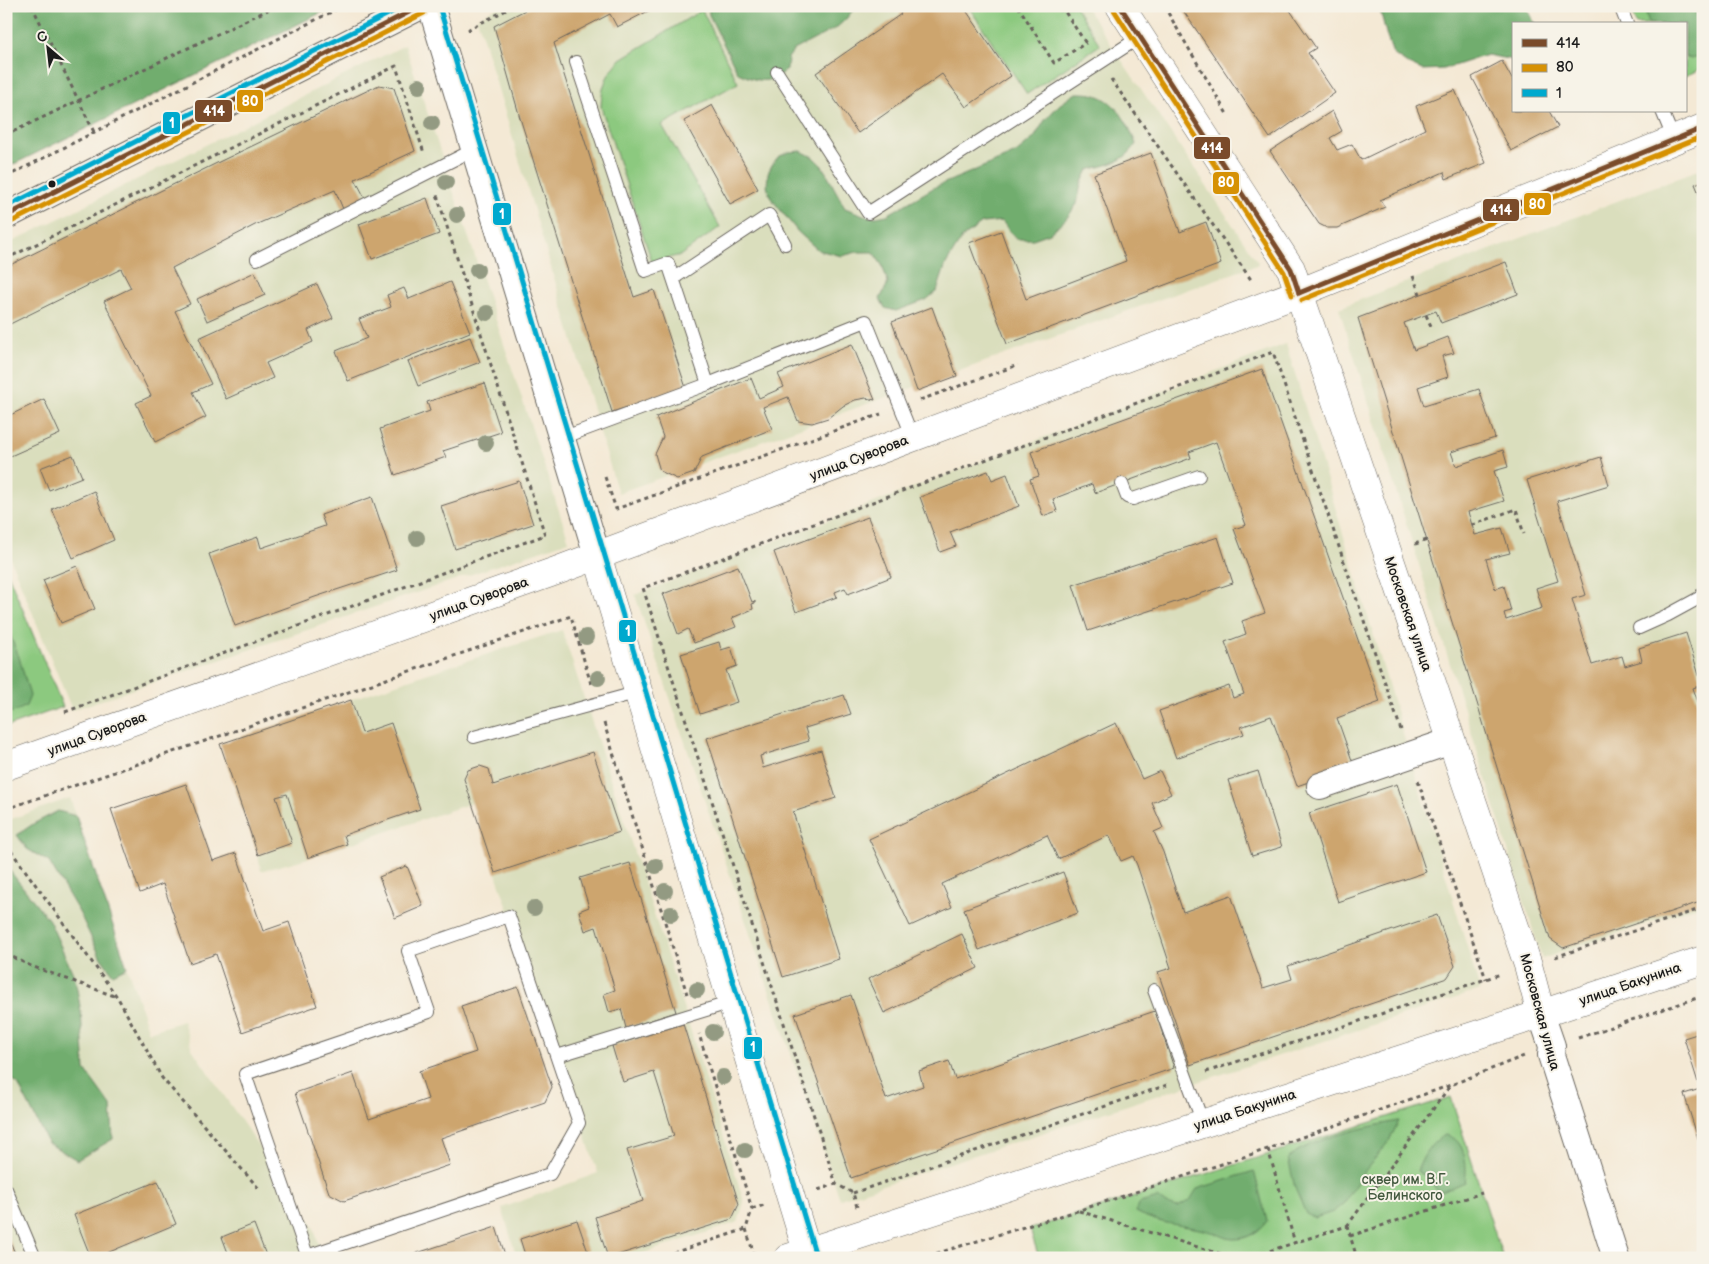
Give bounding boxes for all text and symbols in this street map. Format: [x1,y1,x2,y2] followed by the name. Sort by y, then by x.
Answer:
[22,22,72,72] north arrow
[1512,22,1686,112] legend
[34,27,51,47] text: С
[1556,34,1580,53] text: 414
[1556,58,1574,77] text: 80
[1556,84,1562,103] text: 1
[236,89,264,113] line badge: 80
[241,93,259,110] text: 80
[194,99,233,123] line badge: 414
[203,103,226,120] text: 414
[162,111,181,135] line badge: 1
[169,115,175,132] text: 1
[1193,136,1231,160] line badge: 414
[1201,140,1224,157] text: 414
[1212,171,1240,195] line badge: 80
[1217,174,1235,191] text: 80
[47,179,57,189] unlabelled marker
[1523,192,1552,216] line badge: 80
[1528,196,1546,213] text: 80
[1482,198,1520,222] line badge: 414
[492,202,512,226] line badge: 1
[1490,202,1513,219] text: 414
[499,206,505,223] text: 1
[807,431,911,485] street label: улица Суворова
[1380,554,1436,674] street label: Московская улица
[427,573,531,625] street label: улица Суворова
[618,619,637,643] line badge: 1
[625,623,631,640] text: 1
[45,708,149,760] street label: улица Суворова
[1516,952,1564,1073] street label: Московская улица
[1577,958,1684,1009] street label: улица Бакунина
[743,1036,763,1060] line badge: 1
[750,1039,756,1056] text: 1
[1192,1085,1299,1135] street label: улица Бакунина
[1362,1171,1449,1204] park label: сквер им. В.Г. Белинского

